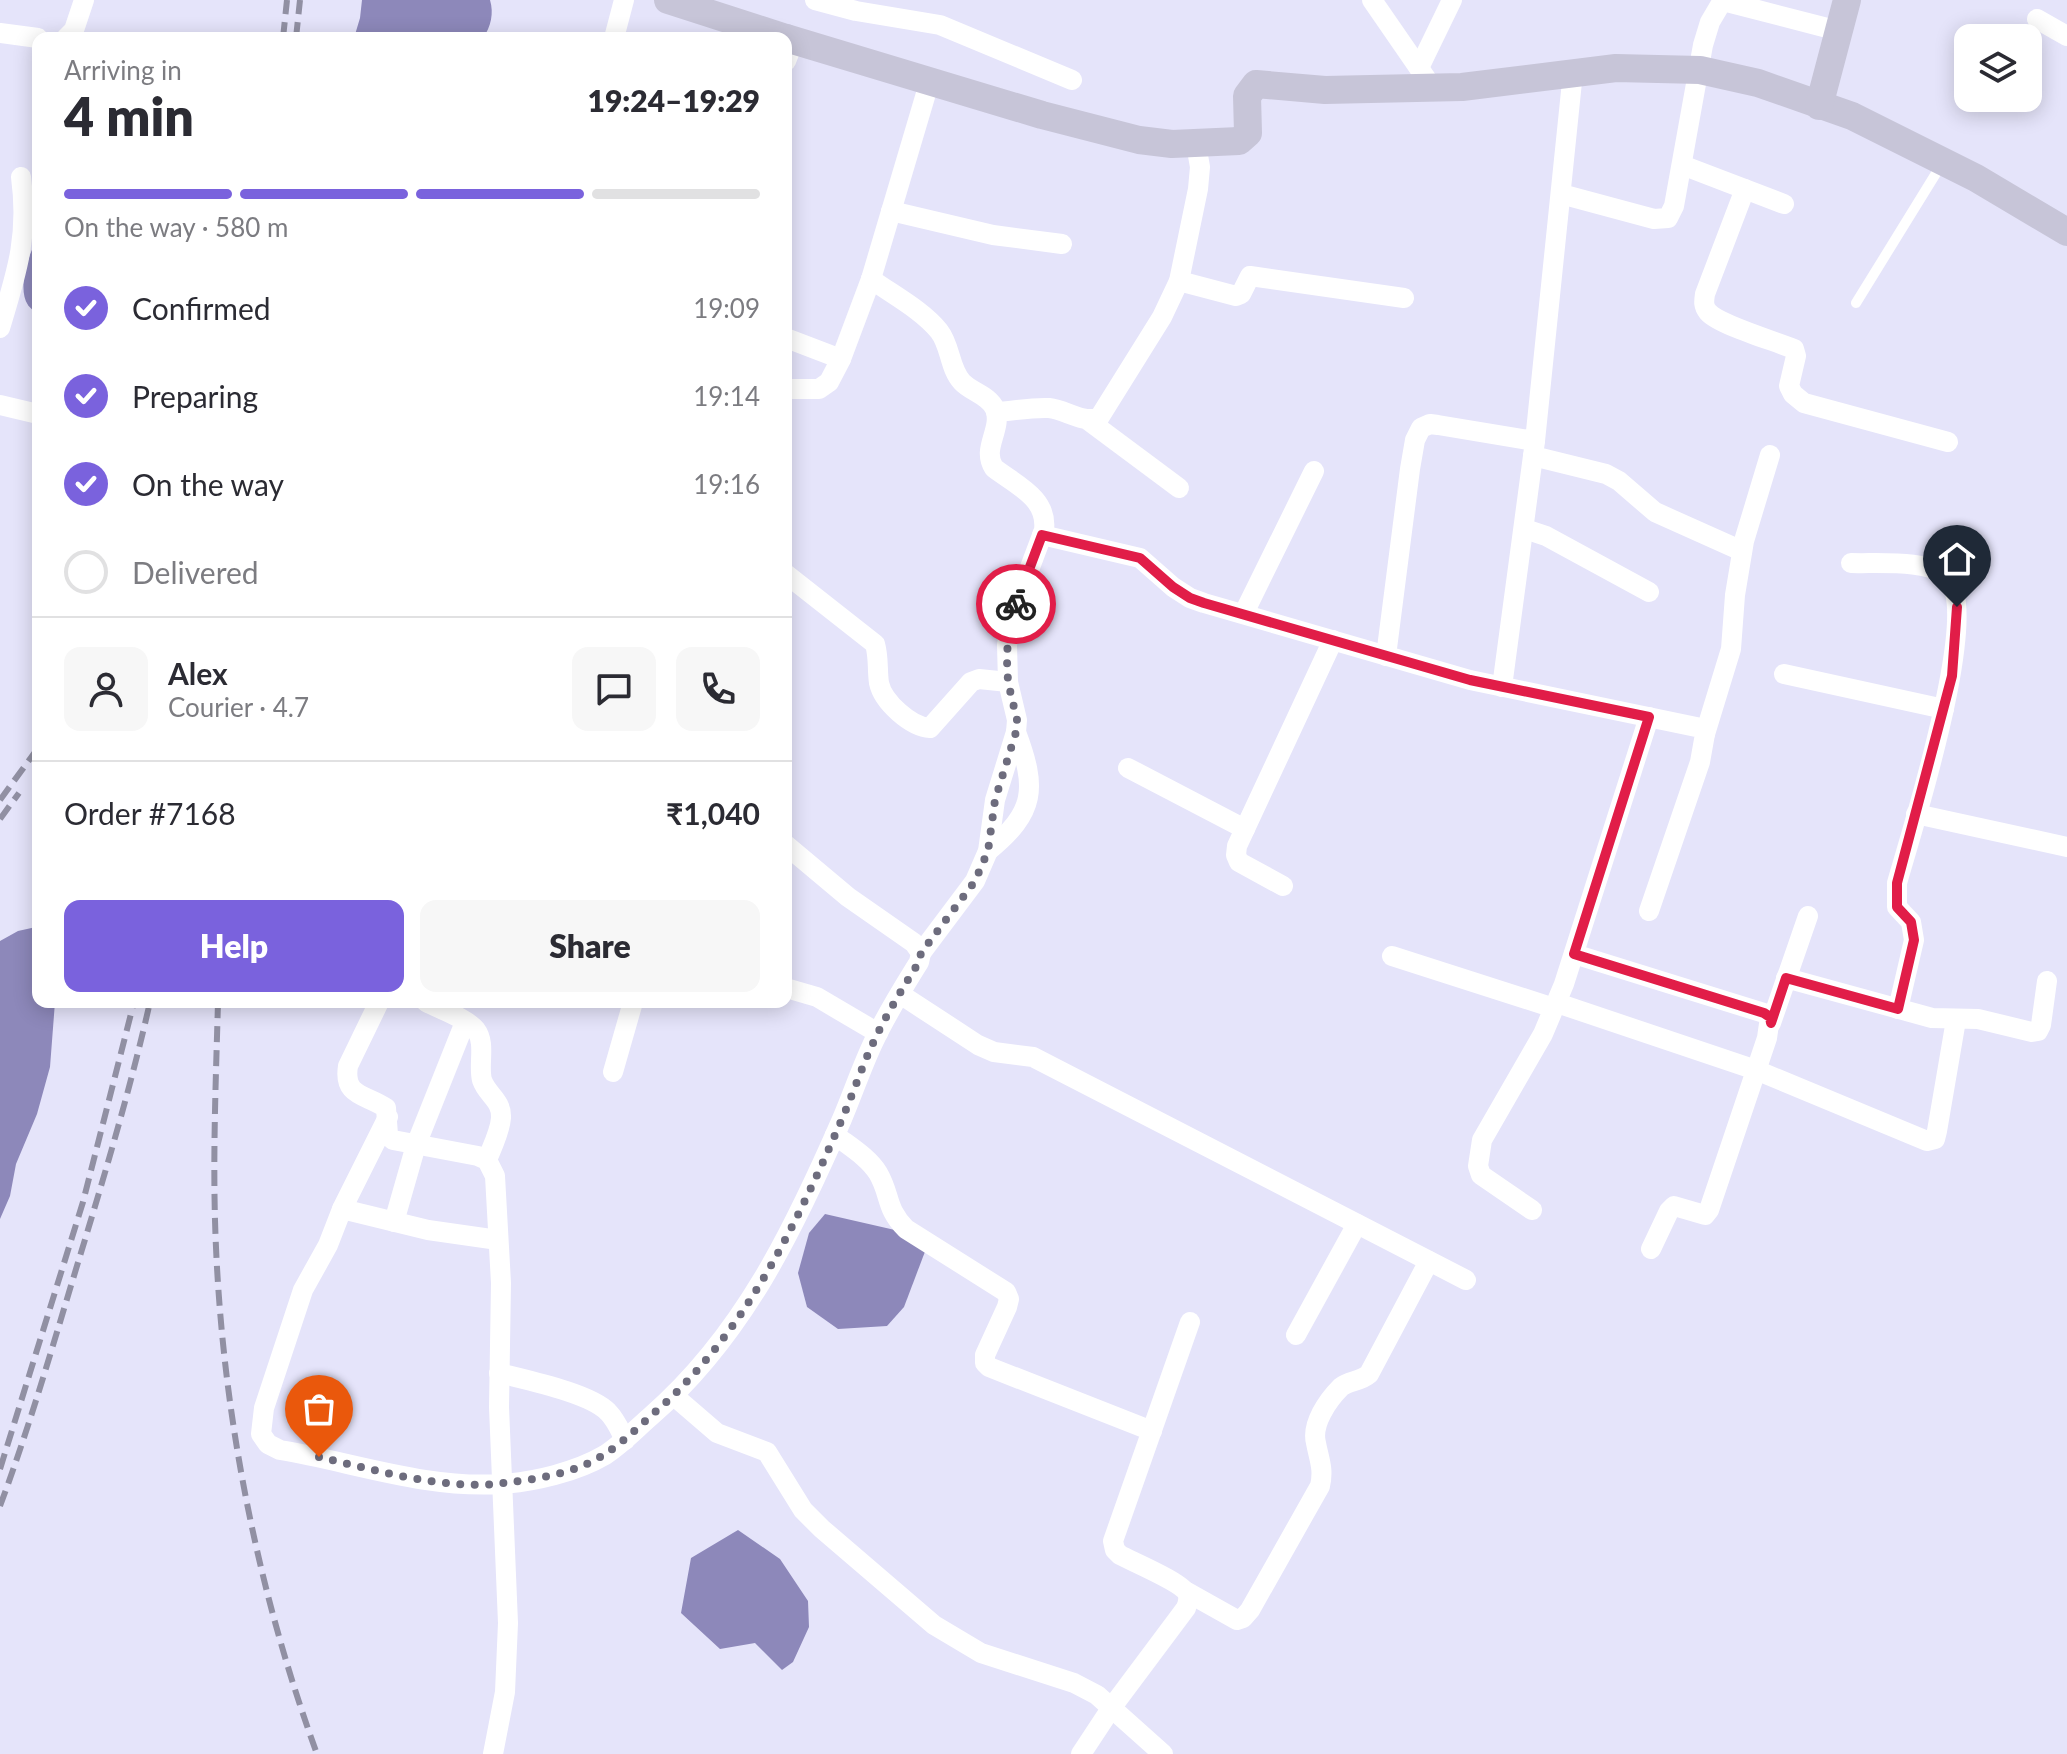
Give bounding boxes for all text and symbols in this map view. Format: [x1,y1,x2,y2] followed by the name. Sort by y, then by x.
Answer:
[1954,24,2042,112] map controls
[1954,24,2042,112] button: layers
[64,54,182,86] text: Arriving in
[587,82,760,118] text: 19:24–19:29
[64,85,194,147] text: 4 min
[64,211,288,243] text: On the way · 580 m
[64,286,108,330] icon: check
[132,290,271,326] text: Confirmed
[693,292,760,324] text: 19:09
[64,374,108,418] icon: check
[132,378,258,414] text: Preparing
[693,380,760,412] text: 19:14
[64,462,108,506] icon: check
[132,466,284,502] text: On the way
[693,468,760,500] text: 19:16
[1923,525,1991,607] pin
[1935,537,1979,581] icon: home
[132,554,259,590] text: Delivered
[976,564,1056,644] courier
[994,582,1038,626] icon: bike
[64,647,148,731] button: person
[572,647,656,731] button: chat
[676,647,760,731] button: phone
[168,655,228,691] text: Alex
[168,691,309,723] text: Courier · 4.7
[64,795,236,831] text: Order #7168
[666,795,760,831] text: ₹1,040
[64,900,404,992] button: Help
[420,900,760,992] button: Share
[285,1375,353,1457] pin
[297,1387,341,1431] icon: bag

